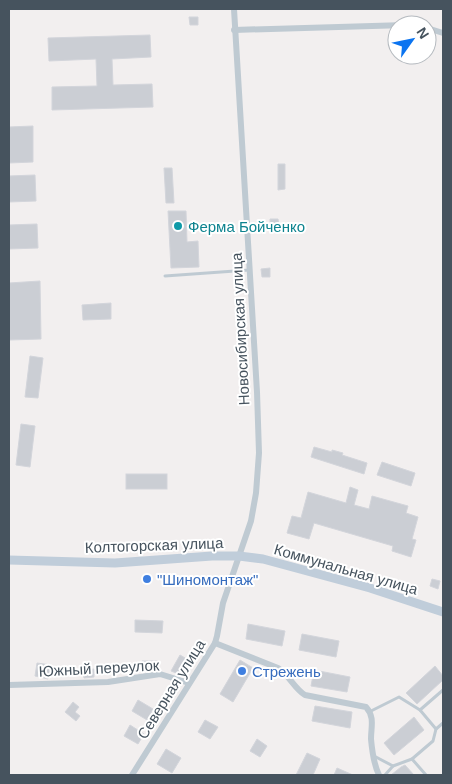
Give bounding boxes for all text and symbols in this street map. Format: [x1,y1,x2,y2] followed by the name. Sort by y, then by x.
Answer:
[387,15,437,65] north arrow
[413,24,432,42] text: N
[188,218,305,235] place label: Ферма Бойченко
[172,220,184,232] marker: Ферма Бойченко
[227,252,252,406] street label: Новосибирская улица
[84,534,224,556] street label: Колтогорская улица
[272,540,420,598] street label: Коммунальная улица
[157,571,258,588] place label: "Шиномонтаж"
[141,573,153,585] marker: "Шиномонтаж"
[134,636,209,742] street label: Северная улица
[38,656,160,680] street label: Южный переулок
[252,663,321,680] place label: Стрежень
[236,665,248,677] marker: Стрежень

